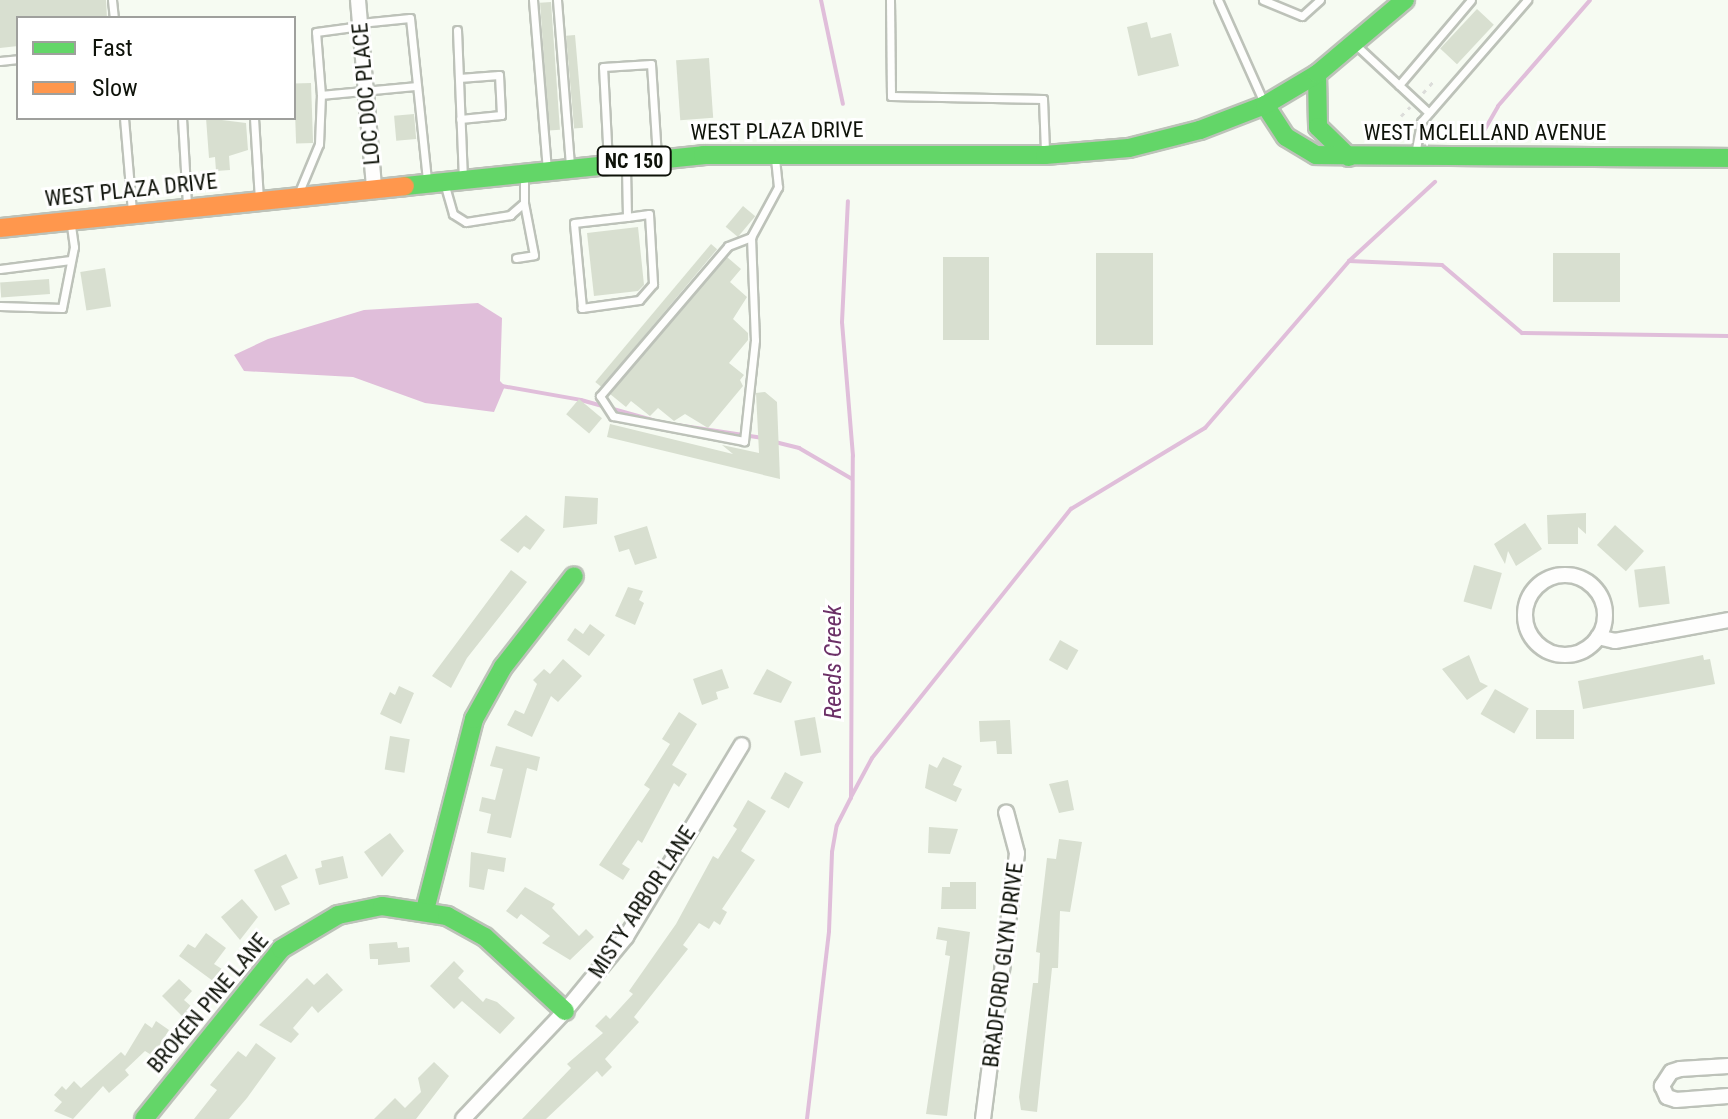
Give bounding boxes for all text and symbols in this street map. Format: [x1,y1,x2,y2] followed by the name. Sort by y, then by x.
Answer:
[16,16,296,120] legend
[347,22,385,166] street label: LOC DOC PLACE
[92,34,133,62] text: Fast
[92,74,138,102] text: Slow
[690,116,864,146] street label: WEST PLAZA DRIVE
[1363,120,1607,146] street label: WEST MCLELLAND AVENUE
[596,145,672,177] road number: NC 150
[43,168,219,212] street label: WEST PLAZA DRIVE
[820,605,848,719] water label: Reeds Creek
[583,821,701,983] street label: MISTY ARBOR LANE
[977,861,1029,1069] street label: BRADFORD GLYN DRIVE
[142,928,274,1078] street label: BROKEN PINE LANE

